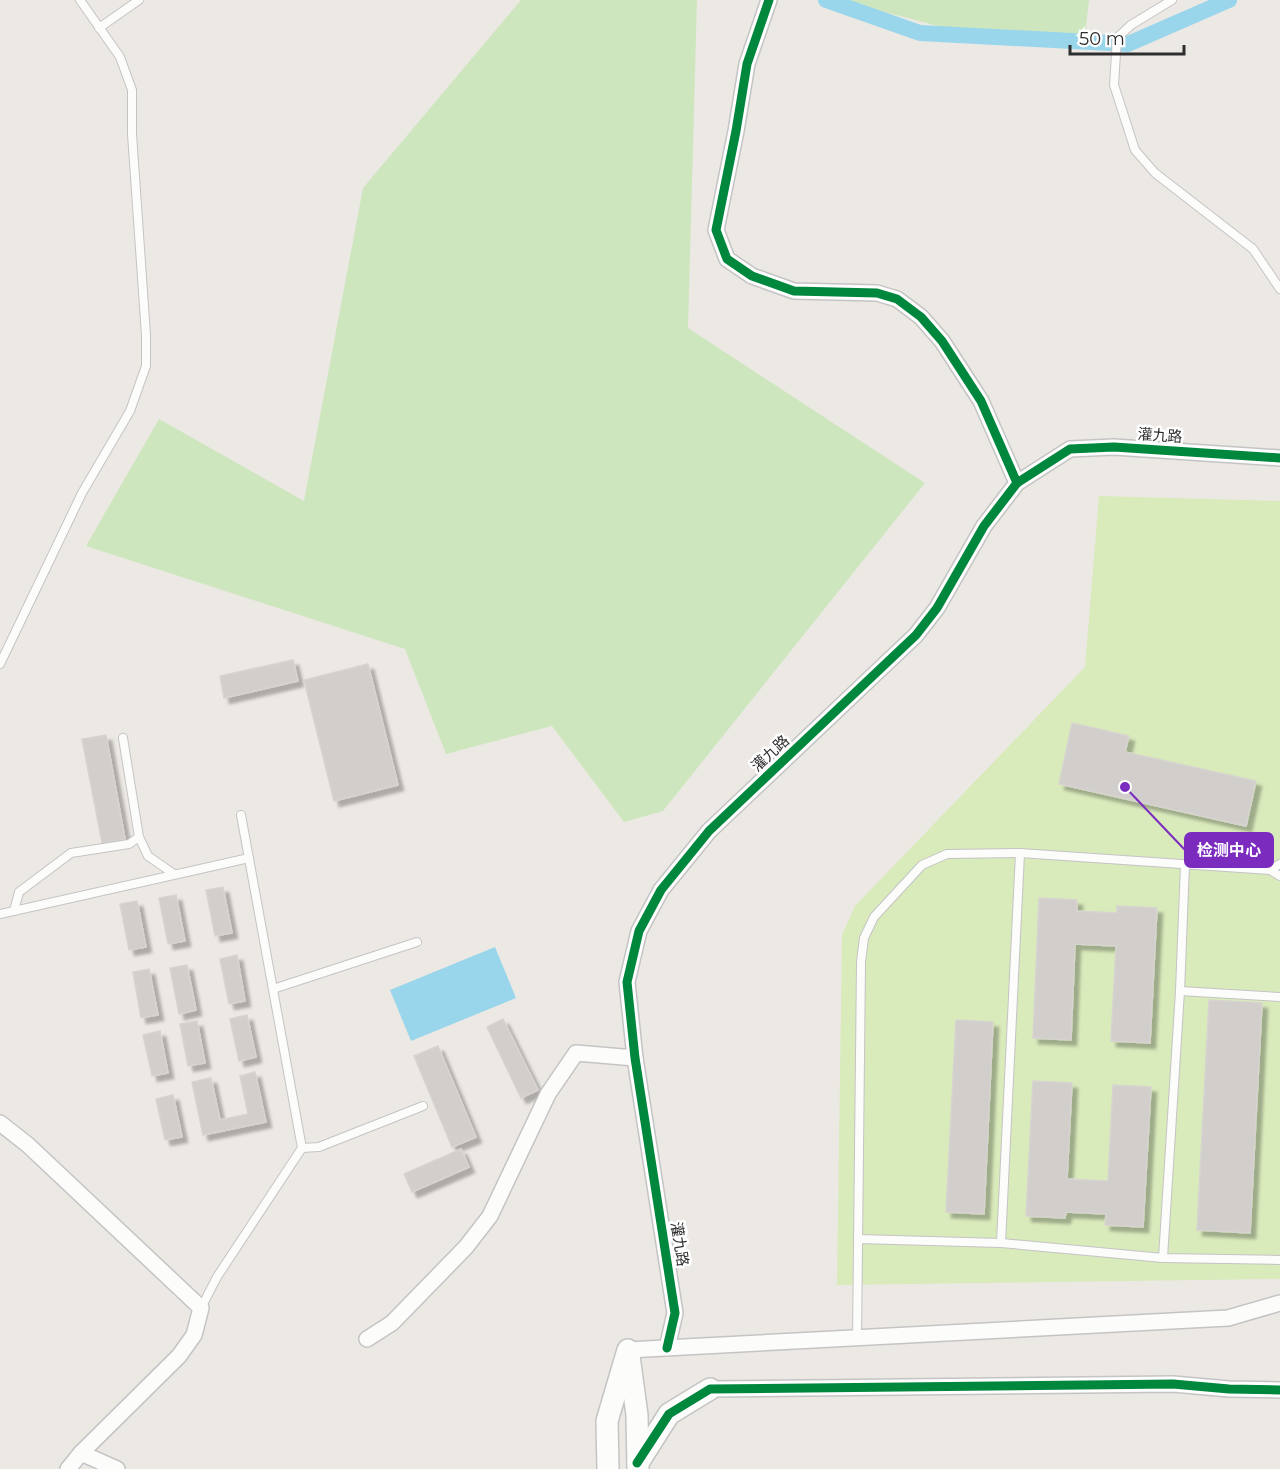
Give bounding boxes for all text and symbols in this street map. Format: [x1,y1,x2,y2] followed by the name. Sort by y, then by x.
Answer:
[1070,18,1184,56] scale bar
[1079,28,1125,50] text: 50 m
[1137,424,1183,446] street label: 灌九路
[747,731,793,775] street label: 灌九路
[1185,833,1273,867] callout: 检测中心
[1197,841,1261,860] text: 检测中心
[667,1220,693,1268] street label: 灌九路

